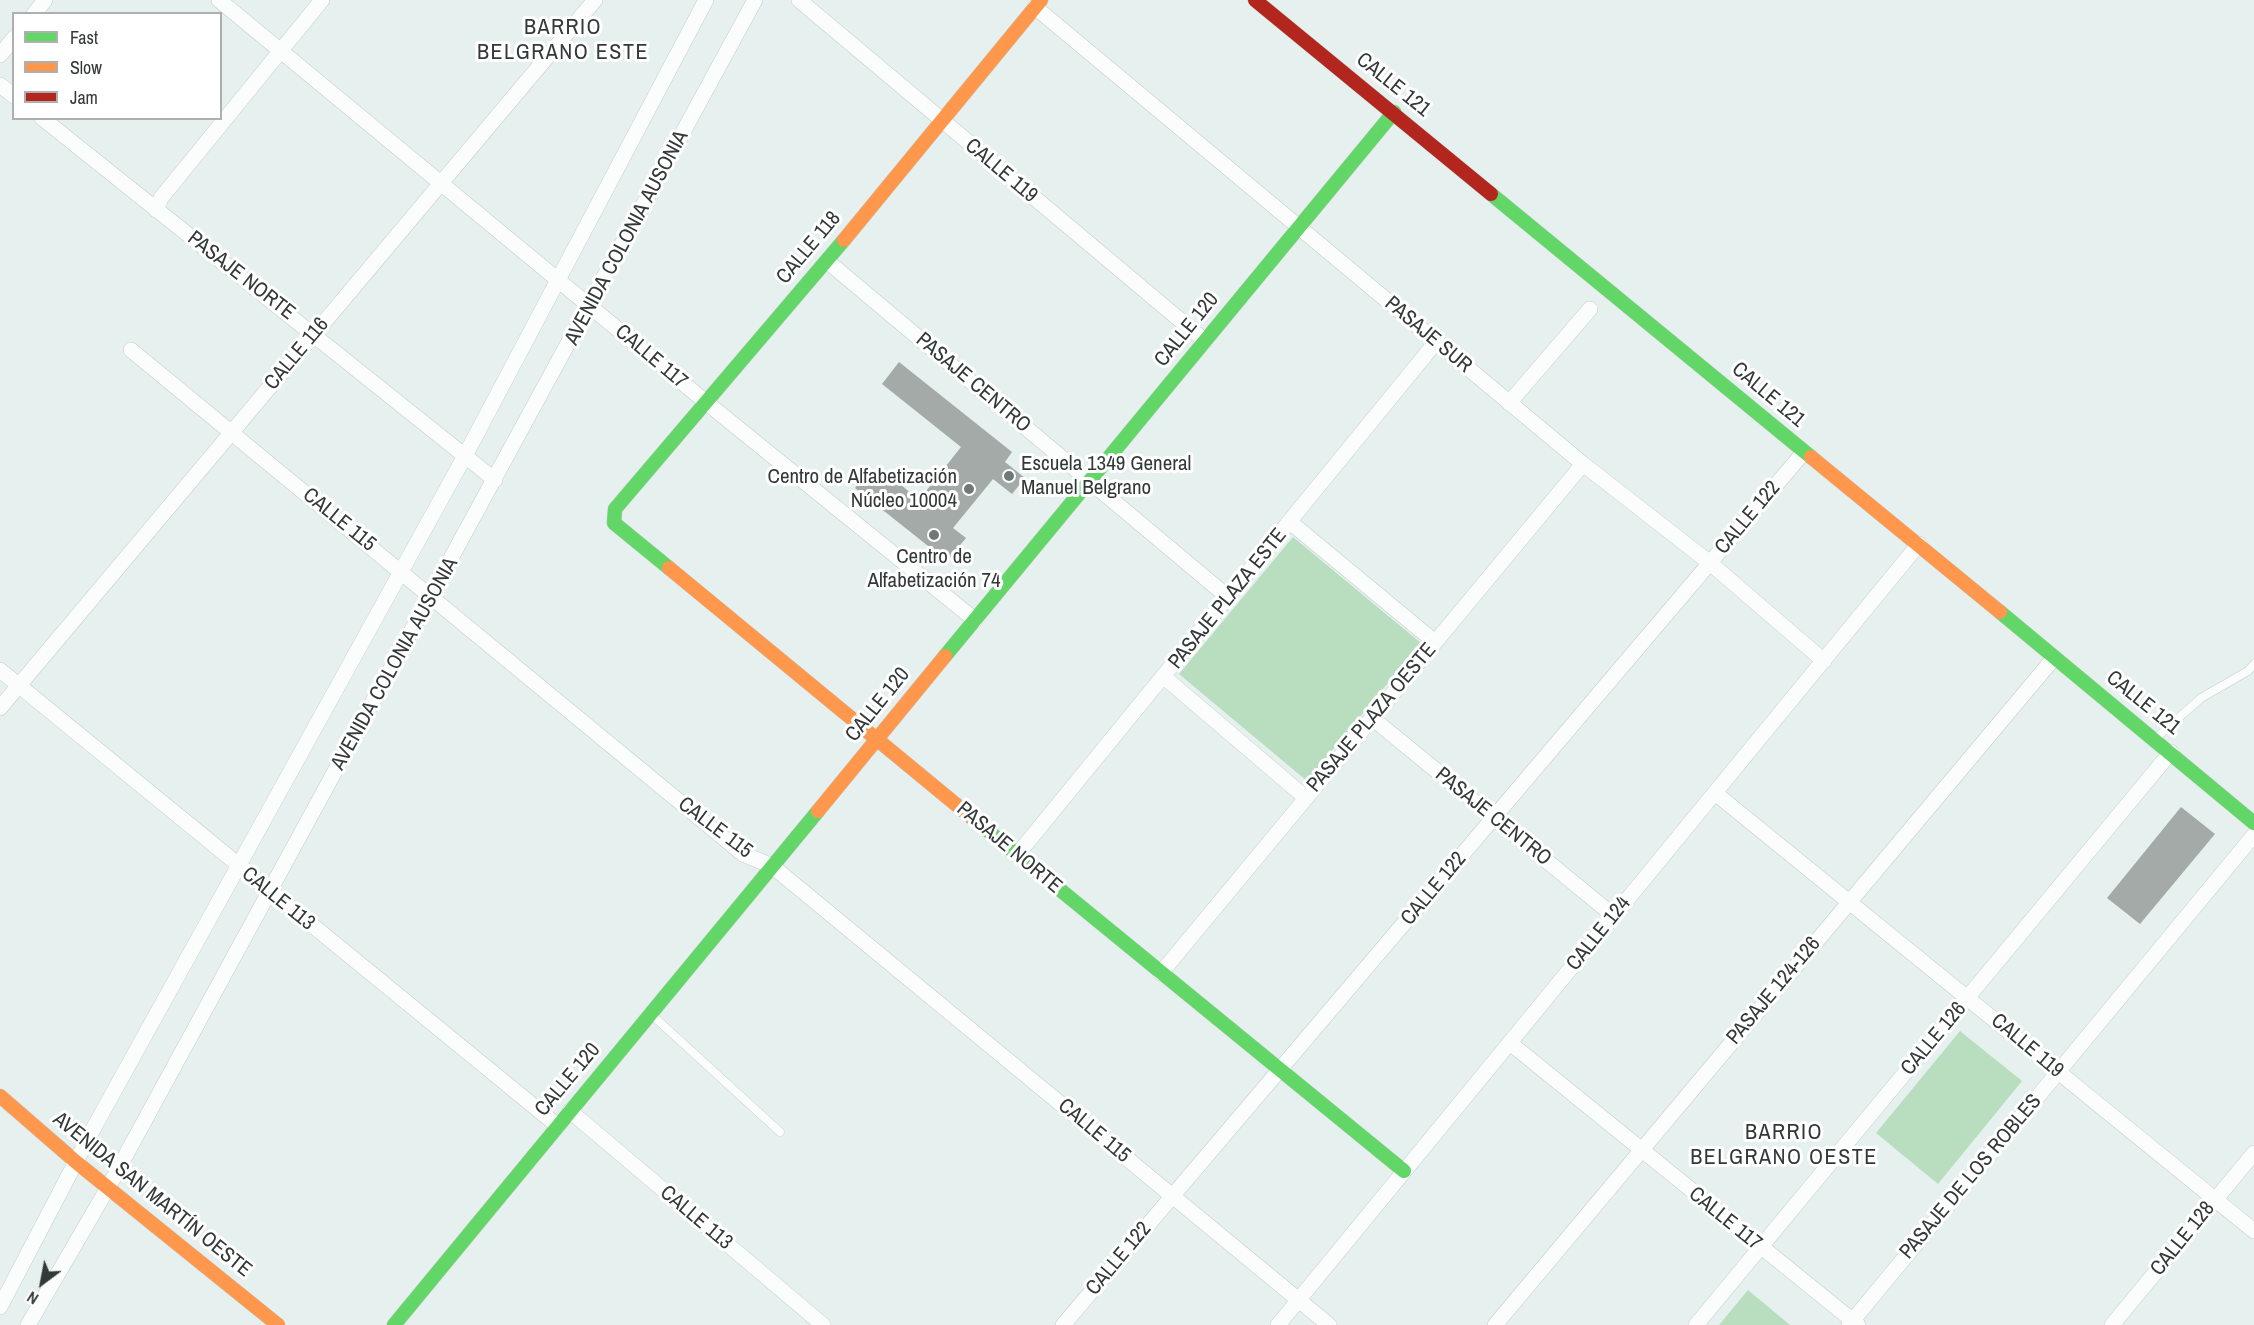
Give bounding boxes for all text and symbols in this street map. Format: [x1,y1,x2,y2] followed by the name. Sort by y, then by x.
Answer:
[12,12,222,120] legend
[477,15,649,66] district label: BARRIO BELGRANO ESTE
[70,25,98,50] text: Fast
[1351,47,1435,123] street label: CALLE 121
[70,55,102,80] text: Slow
[70,85,98,110] text: Jam
[560,127,694,349] street label: AVENIDA COLONIA AUSONIA
[960,133,1042,209] street label: CALLE 119
[771,207,847,289] street label: CALLE 118
[182,226,300,326] street label: PASAJE NORTE
[1149,288,1225,372] street label: CALLE 120
[1379,291,1477,379] street label: PASAJE SUR
[259,313,335,395] street label: CALLE 116
[610,319,692,395] street label: CALLE 117
[910,328,1036,438] street label: PASAJE CENTRO
[1726,357,1810,433] street label: CALLE 121
[1021,451,1191,501] place label: Escuela 1349 General Manuel Belgrano
[767,464,957,514] place label: Centro de Alfabetización Núcleo 10004
[1002,469,1016,483] marker: Escuela 1349 General Manuel Belgrano
[1710,476,1786,560] street label: CALLE 122
[962,482,976,496] marker: Centro de Alfabetización Núcleo 10004
[297,483,381,557] street label: CALLE 115
[1163,523,1293,675] street label: PASAJE PLAZA ESTE
[927,528,941,542] marker: Centro de Alfabetización 74
[867,544,1001,594] place label: Centro de Alfabetización 74
[326,553,464,775] street label: AVENIDA COLONIA AUSONIA
[1302,638,1442,798] street label: PASAJE PLAZA OESTE
[840,663,916,747] street label: CALLE 120
[2101,665,2185,741] street label: CALLE 121
[1430,762,1556,872] street label: PASAJE CENTRO
[673,792,757,864] street label: CALLE 115
[951,797,1067,899] street label: PASAJE NORTE
[1396,847,1472,931] street label: CALLE 122
[236,862,320,936] street label: CALLE 113
[1561,892,1637,976] street label: CALLE 124
[1722,932,1826,1050] street label: PASAJE 124-126
[1896,997,1972,1081] street label: CALLE 126
[1986,1008,2068,1084] street label: CALLE 119
[530,1038,606,1122] street label: CALLE 120
[1895,1089,2047,1265] street label: PASAJE DE LOS ROBLES
[1053,1093,1135,1169] street label: CALLE 115
[48,1107,256,1283] street label: AVENIDA SAN MARTÍN OESTE
[1690,1120,1878,1172] district label: BARRIO BELGRANO OESTE
[655,1180,737,1256] street label: CALLE 113
[1683,1182,1767,1256] street label: CALLE 117
[2145,1197,2221,1281] street label: CALLE 128
[1081,1217,1157,1301] street label: CALLE 122
[12,1253,72,1313] north arrow
[23,1286,42,1310] text: N

